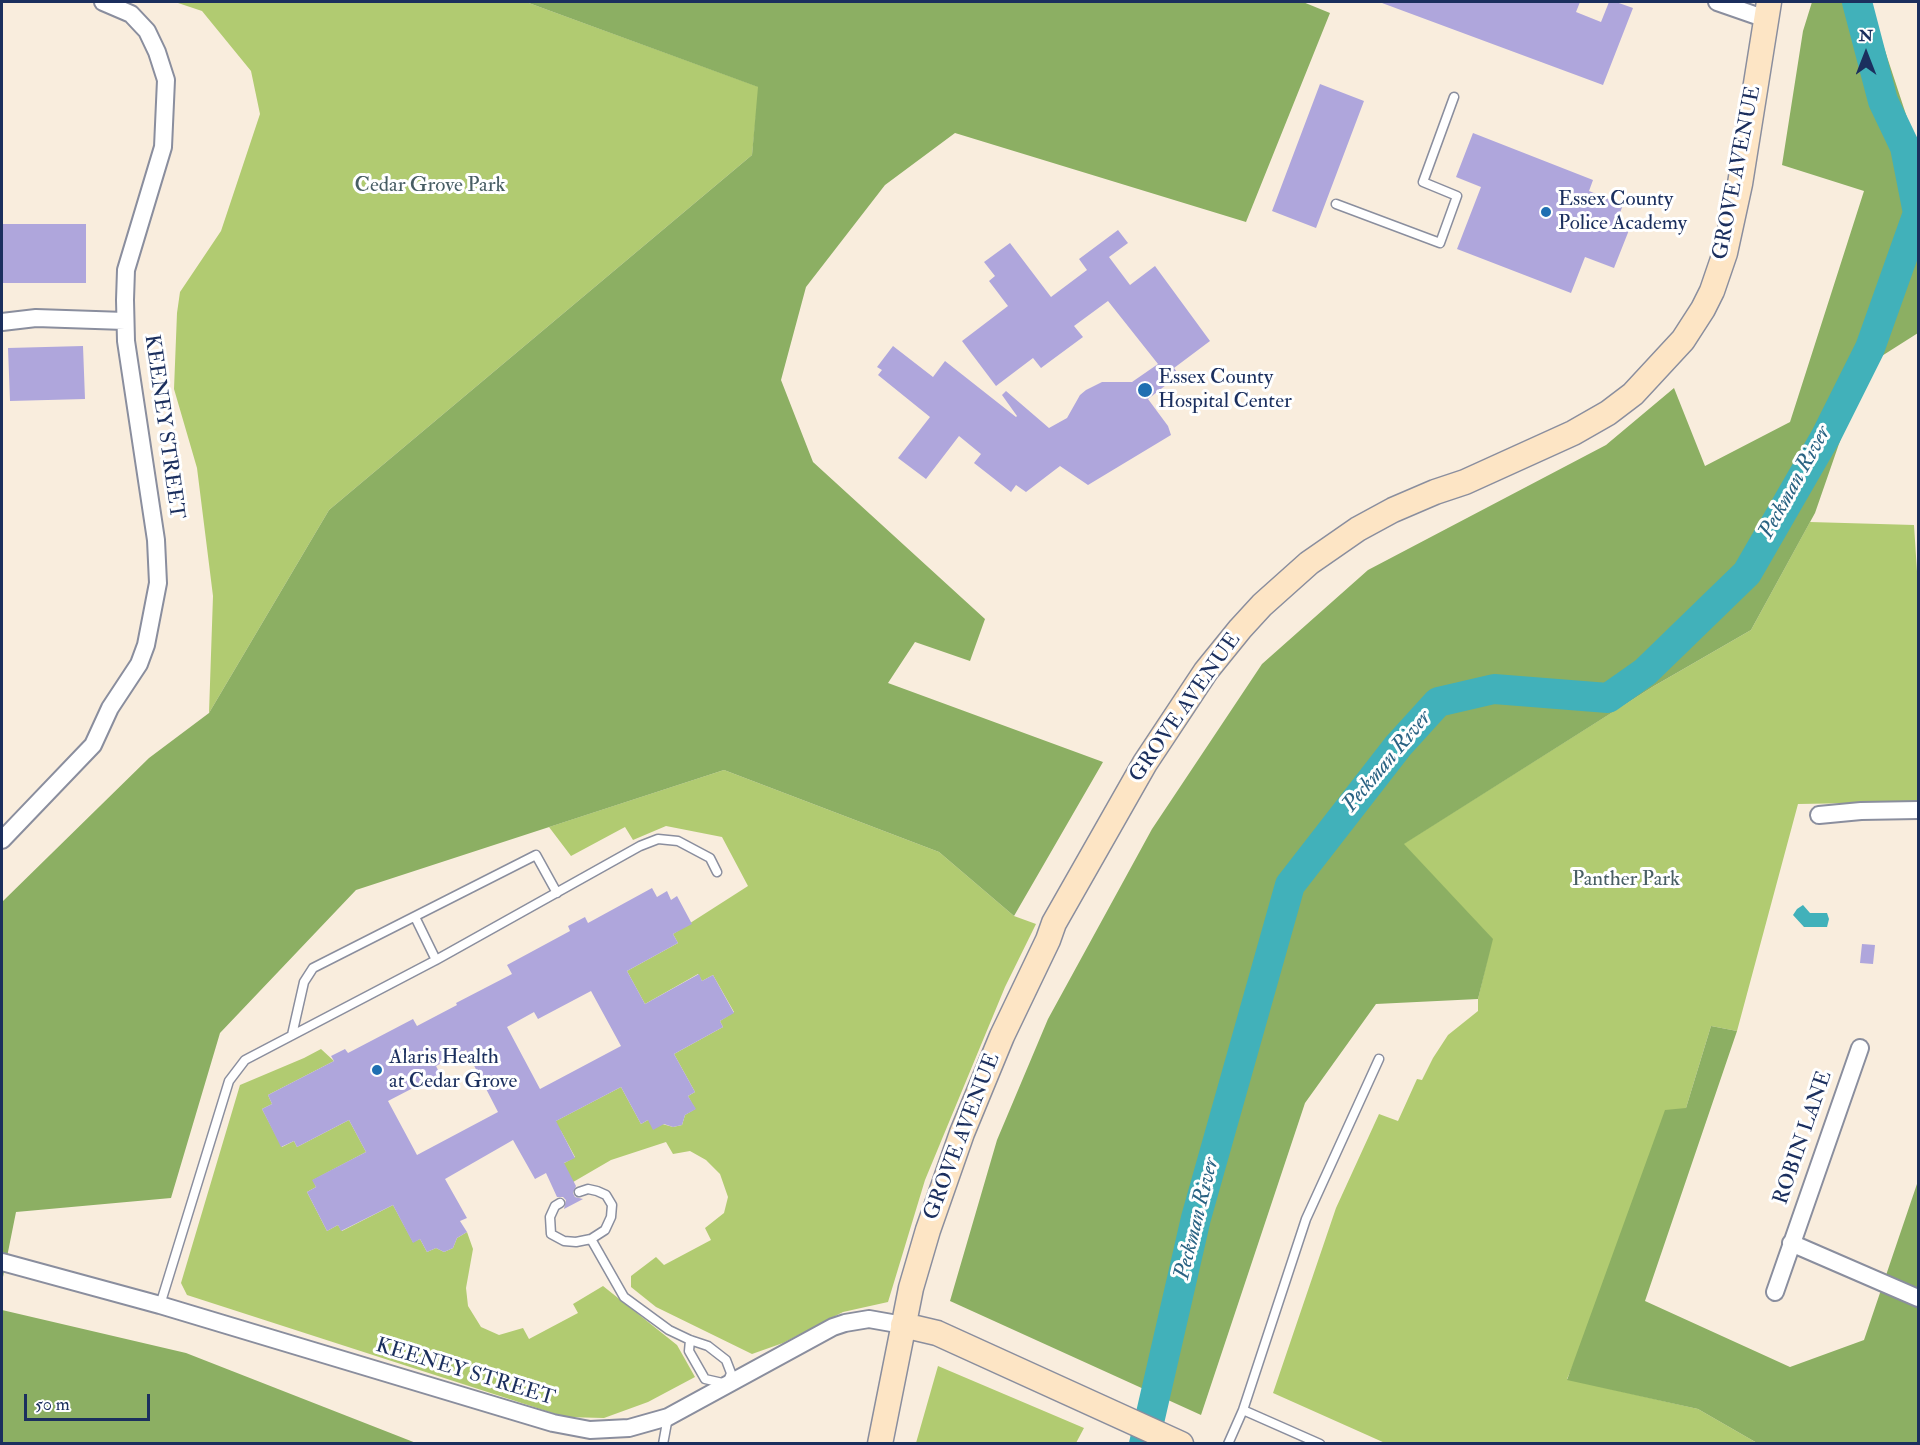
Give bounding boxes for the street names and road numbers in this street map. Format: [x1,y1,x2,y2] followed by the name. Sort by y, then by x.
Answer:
[1709,84,1767,262] street label: GROVE AVENUE
[138,333,188,521] street label: KEENEY STREET
[1125,628,1247,788] street label: GROVE AVENUE
[920,1050,1006,1224] street label: GROVE AVENUE
[1769,1068,1839,1208] street label: ROBIN LANE
[372,1334,558,1412] street label: KEENEY STREET

